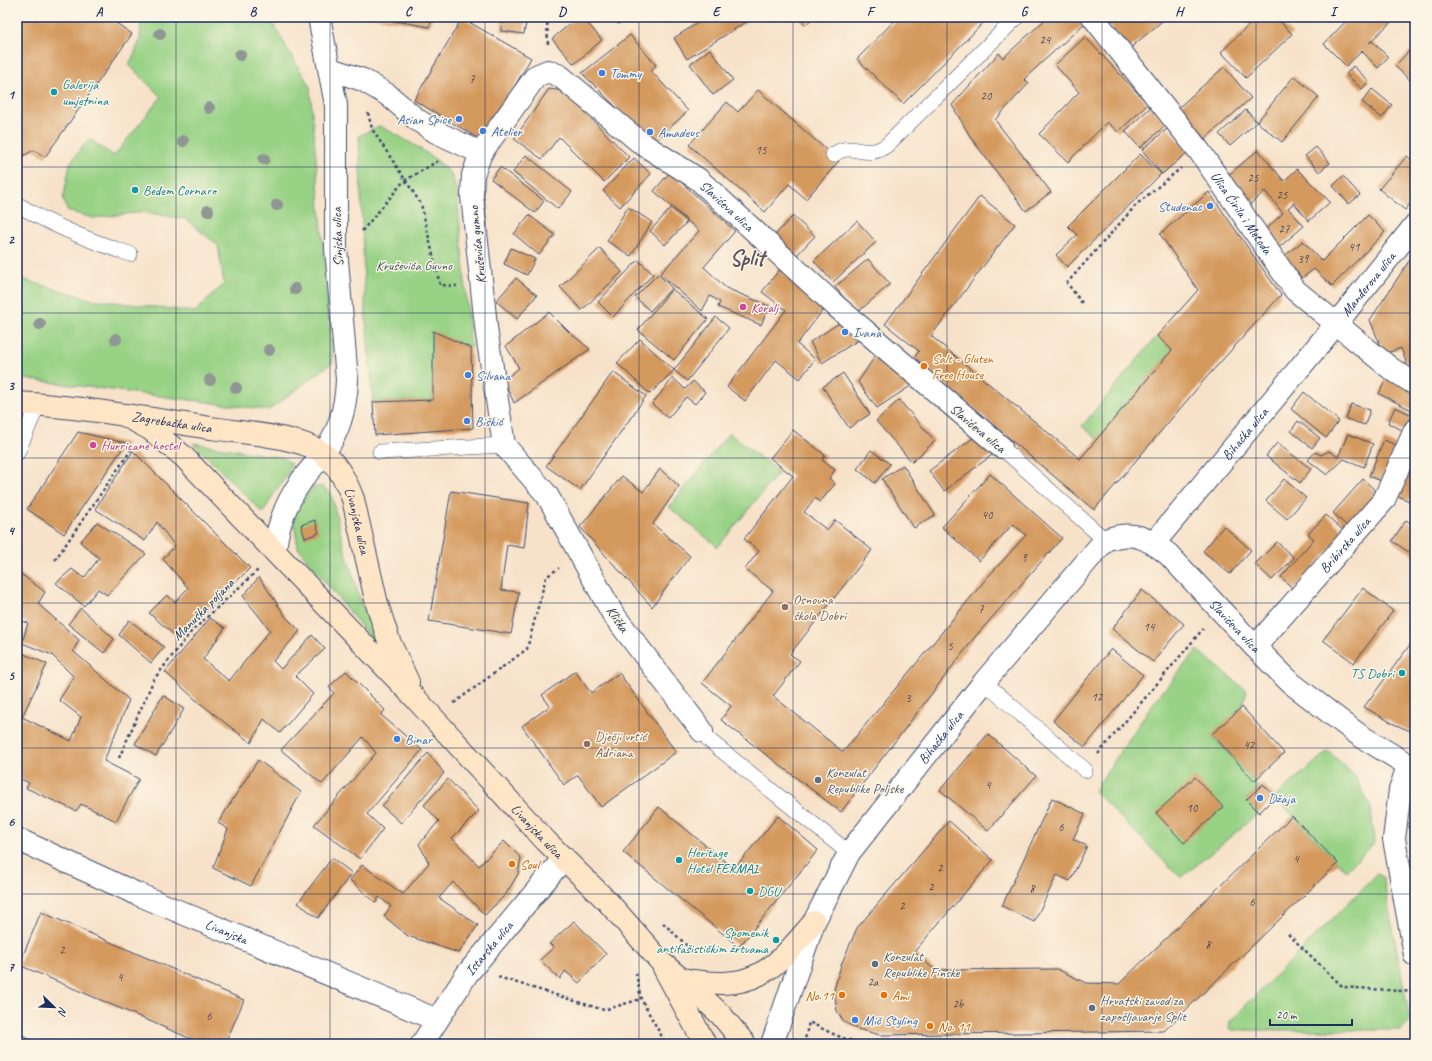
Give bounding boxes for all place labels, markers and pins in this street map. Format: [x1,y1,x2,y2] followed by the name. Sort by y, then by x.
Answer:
[610,65,643,82] place label: Tommy
[597,68,607,78] marker: Tommy
[62,76,109,109] place label: Galerija umjetnina
[49,87,59,97] marker: Galerija umjetnina
[397,111,452,128] place label: Asian Spice
[454,114,464,124] marker: Asian Spice
[491,123,523,140] place label: Atelier
[658,124,700,141] place label: Amadeus
[478,126,488,136] marker: Atelier
[645,127,655,137] marker: Amadeus
[143,182,218,199] place label: Bedem Cornaro
[130,185,140,195] marker: Bedem Cornaro
[1158,198,1203,215] place label: Studenac
[1205,201,1215,211] marker: Studenac
[751,299,780,316] place label: Koralj
[738,302,748,312] marker: Koralj
[853,324,882,341] place label: Ivana
[840,327,850,337] marker: Ivana
[932,350,994,383] place label: Salt - Gluten Free House
[919,361,929,371] marker: Salt - Gluten Free House
[476,367,512,384] place label: Silvana
[463,370,473,380] marker: Silvana
[475,413,505,430] place label: Biškić
[462,416,472,426] marker: Biškić
[101,437,182,454] place label: Hurricane hostel
[88,440,98,450] marker: Hurricane hostel
[793,591,849,624] place label: Osnovna škola Dobri
[780,602,790,612] marker: Osnovna škola Dobri
[1351,665,1396,682] place label: TS Dobri
[1397,668,1407,678] marker: TS Dobri
[595,728,648,761] place label: Dječji vrtić Adriana
[405,731,433,748] place label: Binar
[392,734,402,744] marker: Binar
[582,739,592,749] marker: Dječji vrtić Adriana
[826,764,905,797] place label: Konzulat Republike Poljske
[813,775,823,785] marker: Konzulat Republike Poljske
[1268,790,1296,807] place label: Džaja
[1255,793,1265,803] marker: Džaja
[687,844,762,877] place label: Heritage Hotel FERMAI
[674,855,684,865] marker: Heritage Hotel FERMAI
[520,856,542,873] place label: Soul
[507,859,517,869] marker: Soul
[758,883,783,900] place label: DGU
[745,886,755,896] marker: DGU
[656,924,770,957] place label: Spomenik antifašističkim žrtvama
[771,935,781,945] marker: Spomenik antifašističkim žrtvama
[883,948,961,981] place label: Konzulat Republike Finske
[870,959,880,969] marker: Konzulat Republike Finske
[805,987,835,1004] place label: No.11
[892,987,912,1004] place label: Ami
[837,990,847,1000] marker: No.11
[879,990,889,1000] marker: Ami
[1100,992,1187,1025] place label: Hrvatski zavod za zapošljavanje Split
[1087,1003,1097,1013] marker: Hrvatski zavod za zapošljavanje Split
[863,1012,918,1029] place label: Mič Styling
[850,1015,860,1025] marker: Mič Styling
[938,1018,971,1035] place label: No. 11
[925,1021,935,1031] marker: No. 11

